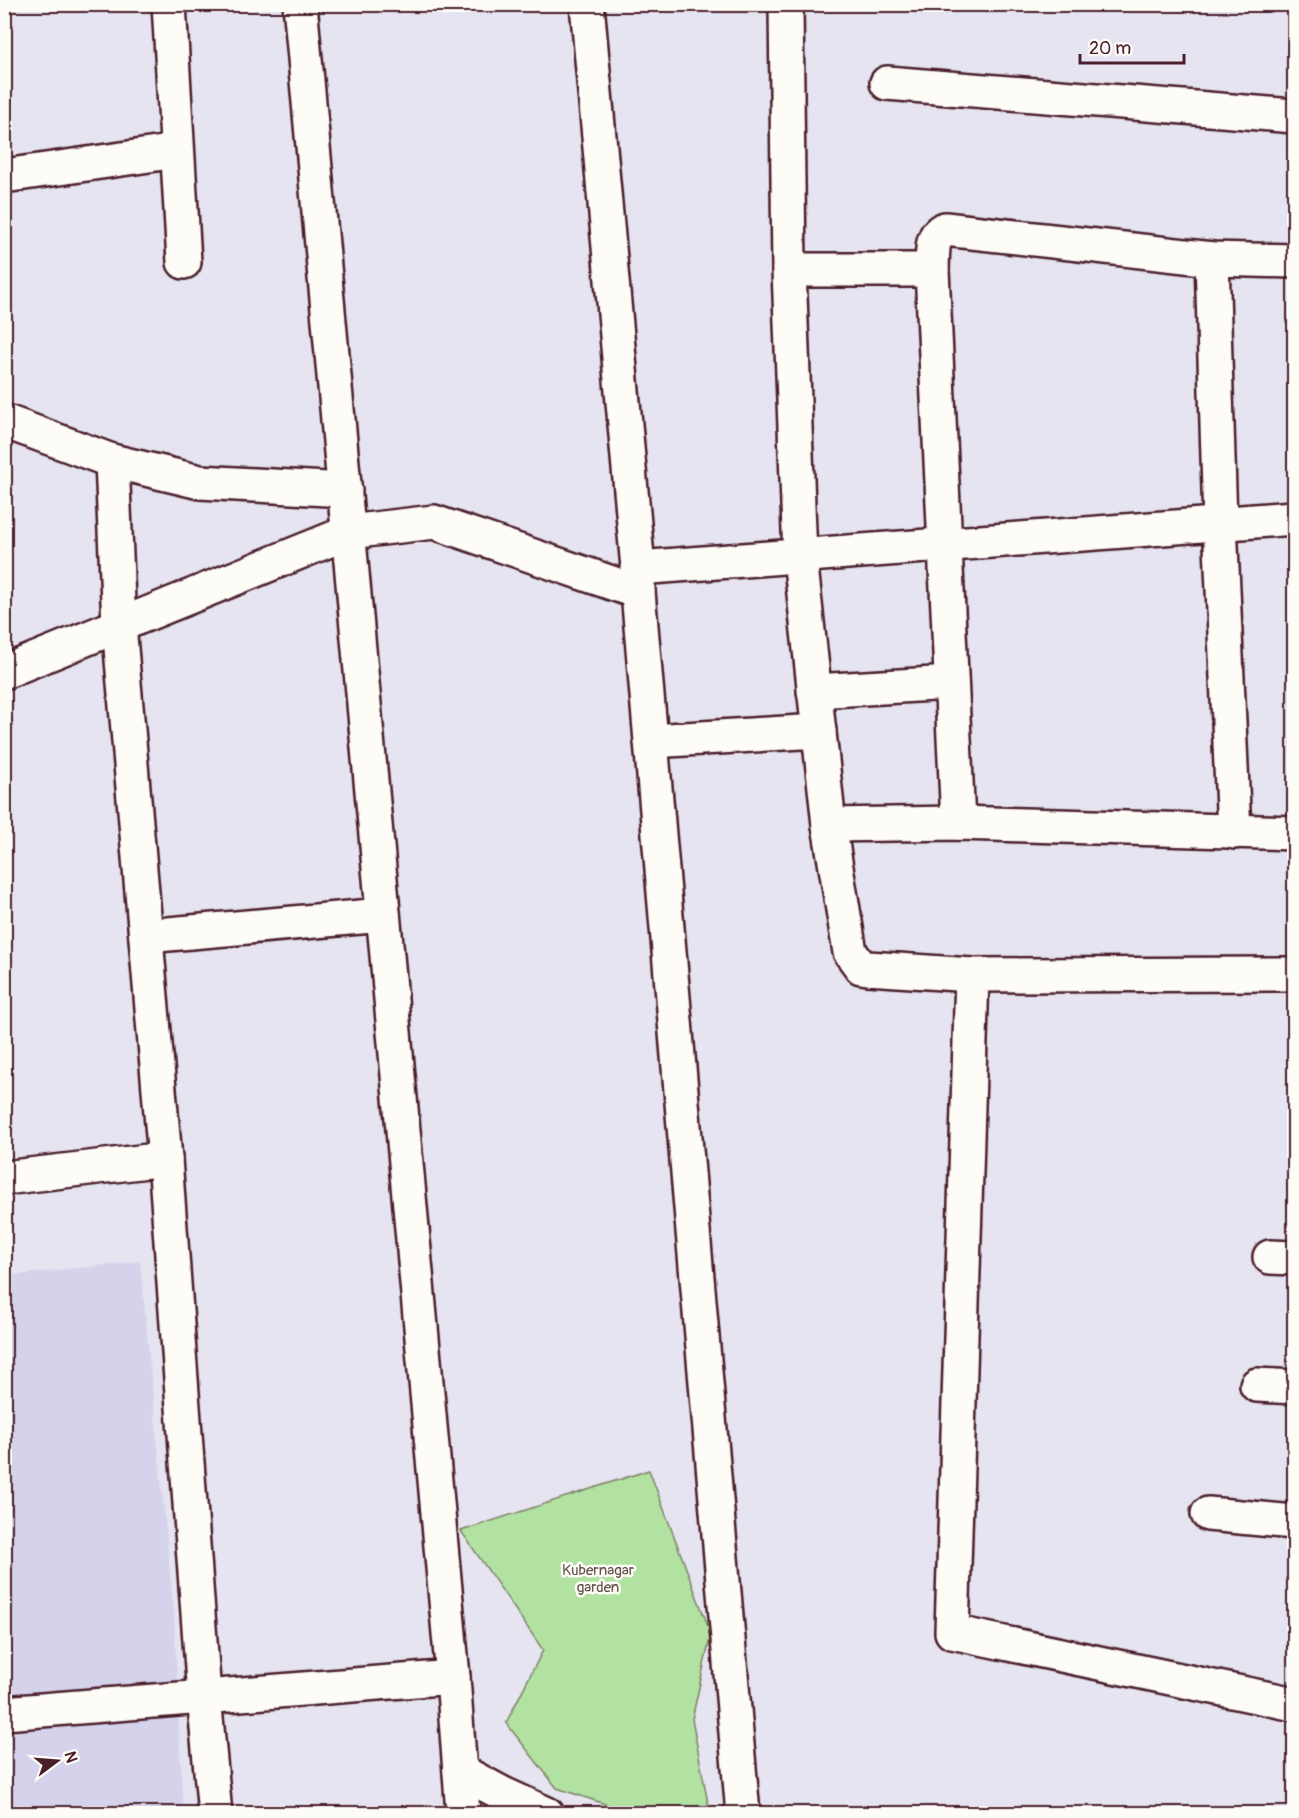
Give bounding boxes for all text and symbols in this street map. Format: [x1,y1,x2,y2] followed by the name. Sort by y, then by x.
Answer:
[1080,27,1184,65] scale bar
[1089,37,1131,60] text: 20 m
[562,1561,635,1597] park label: Kubernagar garden
[27,1731,87,1791] north arrow
[59,1749,82,1765] text: N

